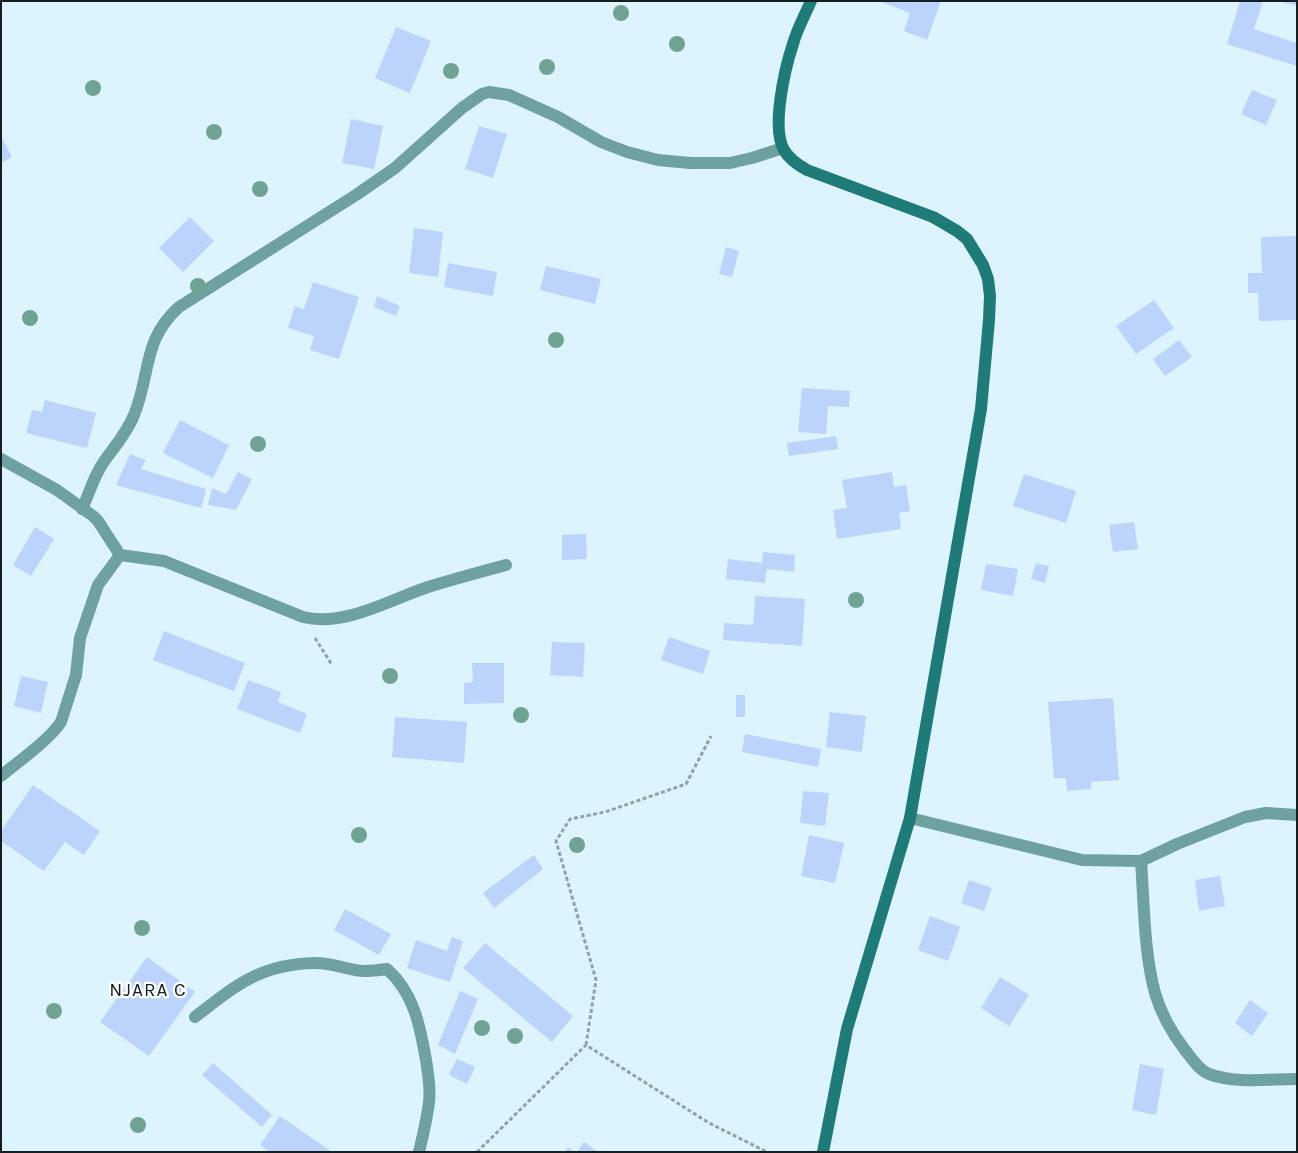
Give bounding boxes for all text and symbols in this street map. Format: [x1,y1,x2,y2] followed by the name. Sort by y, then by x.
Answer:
[108,980,188,1002] district label: NJARA C

